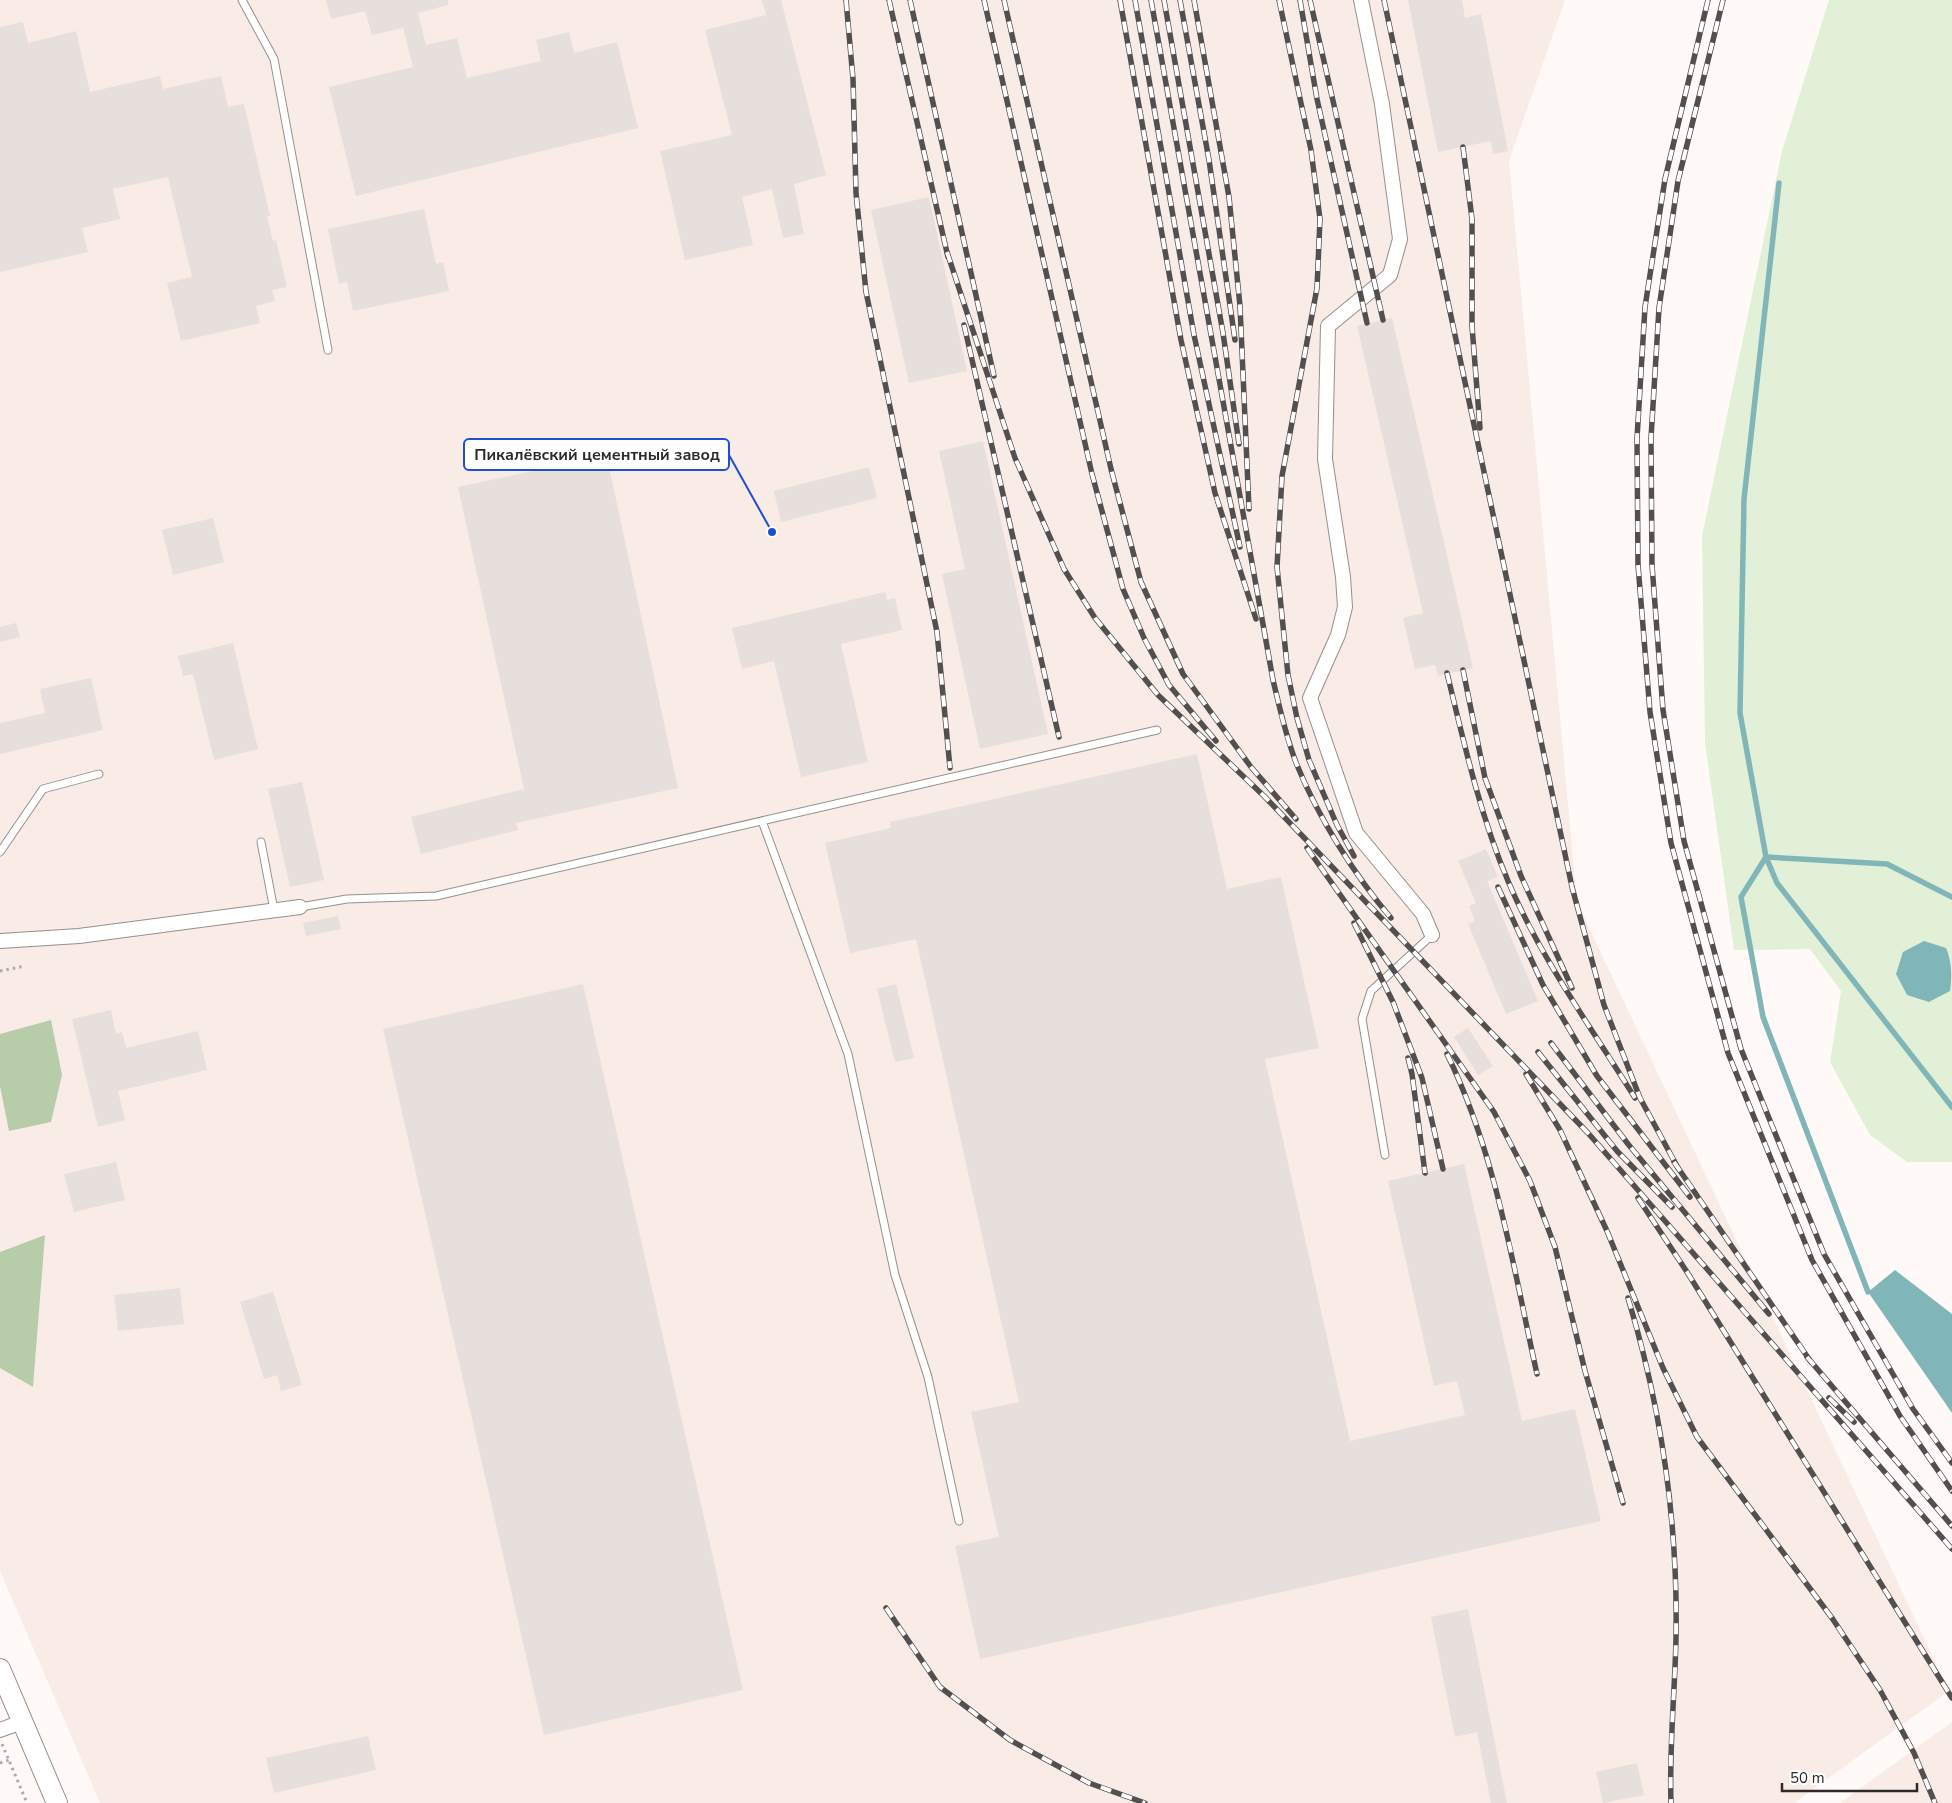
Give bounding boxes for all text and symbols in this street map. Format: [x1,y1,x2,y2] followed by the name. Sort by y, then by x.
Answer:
[464,439,729,470] callout: Пикалёвский цементный завод
[474,444,720,466] text: Пикалёвский цементный завод
[1782,1760,1917,1792] scale bar
[1790,1768,1825,1788] text: 50 m

